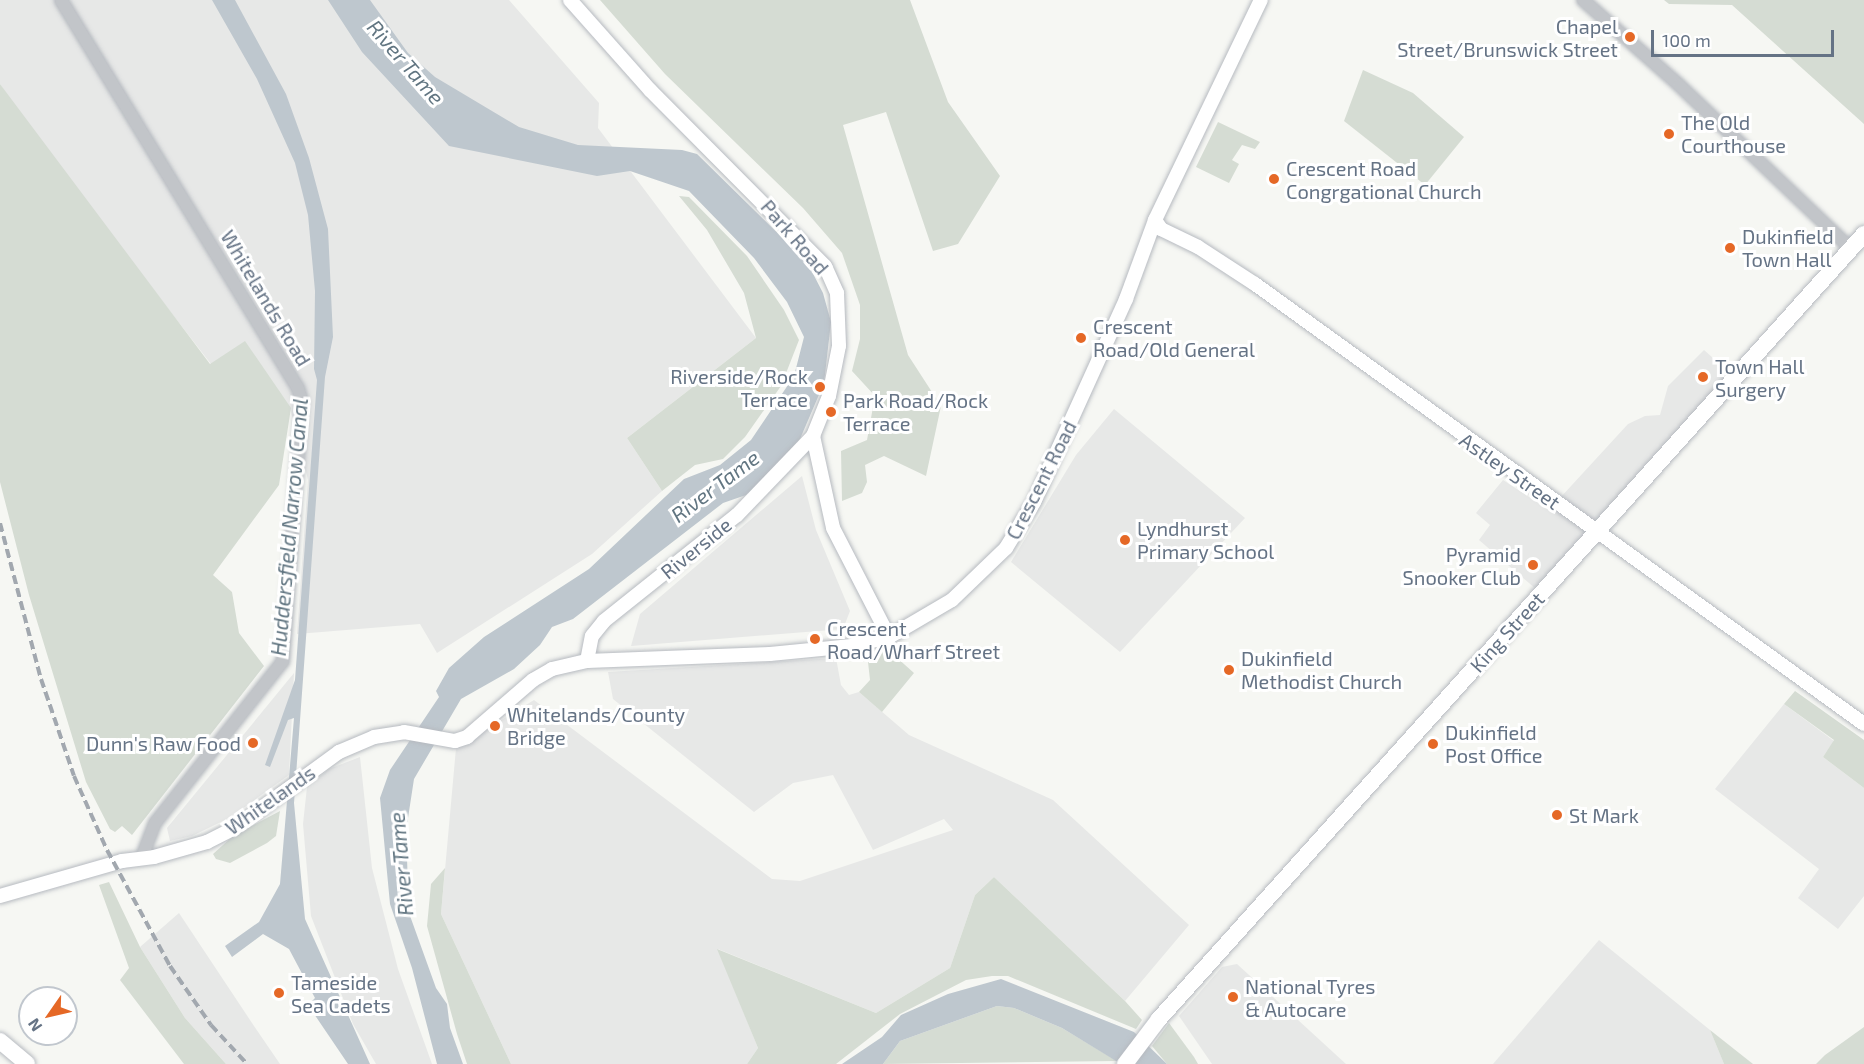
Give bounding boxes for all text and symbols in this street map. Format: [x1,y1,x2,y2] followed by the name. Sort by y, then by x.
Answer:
[362,14,450,110] water label: River Tame
[1397,14,1618,61] place label: Chapel Street/Brunswick Street
[1654,18,1837,56] scale bar
[1662,29,1711,51] text: 100 m
[1623,30,1637,44] marker: Chapel Street/Brunswick Street
[1681,110,1786,157] place label: The Old Courthouse
[1662,127,1676,141] marker: The Old Courthouse
[1286,156,1482,203] place label: Crescent Road Congrgational Church
[1267,172,1281,186] marker: Crescent Road Congrgational Church
[756,195,834,279] street label: Park Road
[1742,225,1834,272] place label: Dukinfield Town Hall
[216,226,316,370] street label: Whitelands Road
[1723,241,1737,255] marker: Dukinfield Town Hall
[1093,314,1255,361] place label: Crescent Road/Old General
[1074,331,1088,345] marker: Crescent Road/Old General
[1715,354,1804,401] place label: Town Hall Surgery
[670,364,808,411] place label: Riverside/Rock Terrace
[1696,370,1710,384] marker: Town Hall Surgery
[813,380,827,394] marker: Riverside/Rock Terrace
[843,388,988,435] place label: Park Road/Rock Terrace
[265,397,313,657] water label: Huddersfield Narrow Canal
[824,405,838,419] marker: Park Road/Rock Terrace
[1001,417,1081,543] street label: Crescent Road
[1455,427,1565,515] street label: Astley Street
[665,444,765,528] water label: River Tame
[656,512,736,584] street label: Riverside
[1137,516,1275,563] place label: Lyndhurst Primary School
[1118,533,1132,547] marker: Lyndhurst Primary School
[1402,542,1521,589] place label: Pyramid Snooker Club
[1526,558,1540,572] marker: Pyramid Snooker Club
[1465,587,1549,677] street label: King Street
[827,616,1001,663] place label: Crescent Road/Wharf Street
[808,632,822,646] marker: Crescent Road/Wharf Street
[1241,646,1402,693] place label: Dukinfield Methodist Church
[1222,663,1236,677] marker: Dukinfield Methodist Church
[507,702,685,749] place label: Whitelands/County Bridge
[488,719,502,733] marker: Whitelands/County Bridge
[1445,720,1543,767] place label: Dukinfield Post Office
[86,731,241,755] place label: Dunn's Raw Food
[246,736,260,750] marker: Dunn's Raw Food
[1426,737,1440,751] marker: Dukinfield Post Office
[220,760,320,840] street label: Whitelands
[1569,803,1639,827] place label: St Mark
[1550,808,1564,822] marker: St Mark
[384,811,418,917] water label: River Tame
[291,970,391,1017] place label: Tameside Sea Cadets
[1245,974,1376,1021] place label: National Tyres & Autocare
[18,986,78,1046] north arrow
[272,986,286,1000] marker: Tameside Sea Cadets
[1226,990,1240,1004] marker: National Tyres & Autocare
[23,1015,45,1035] text: N

